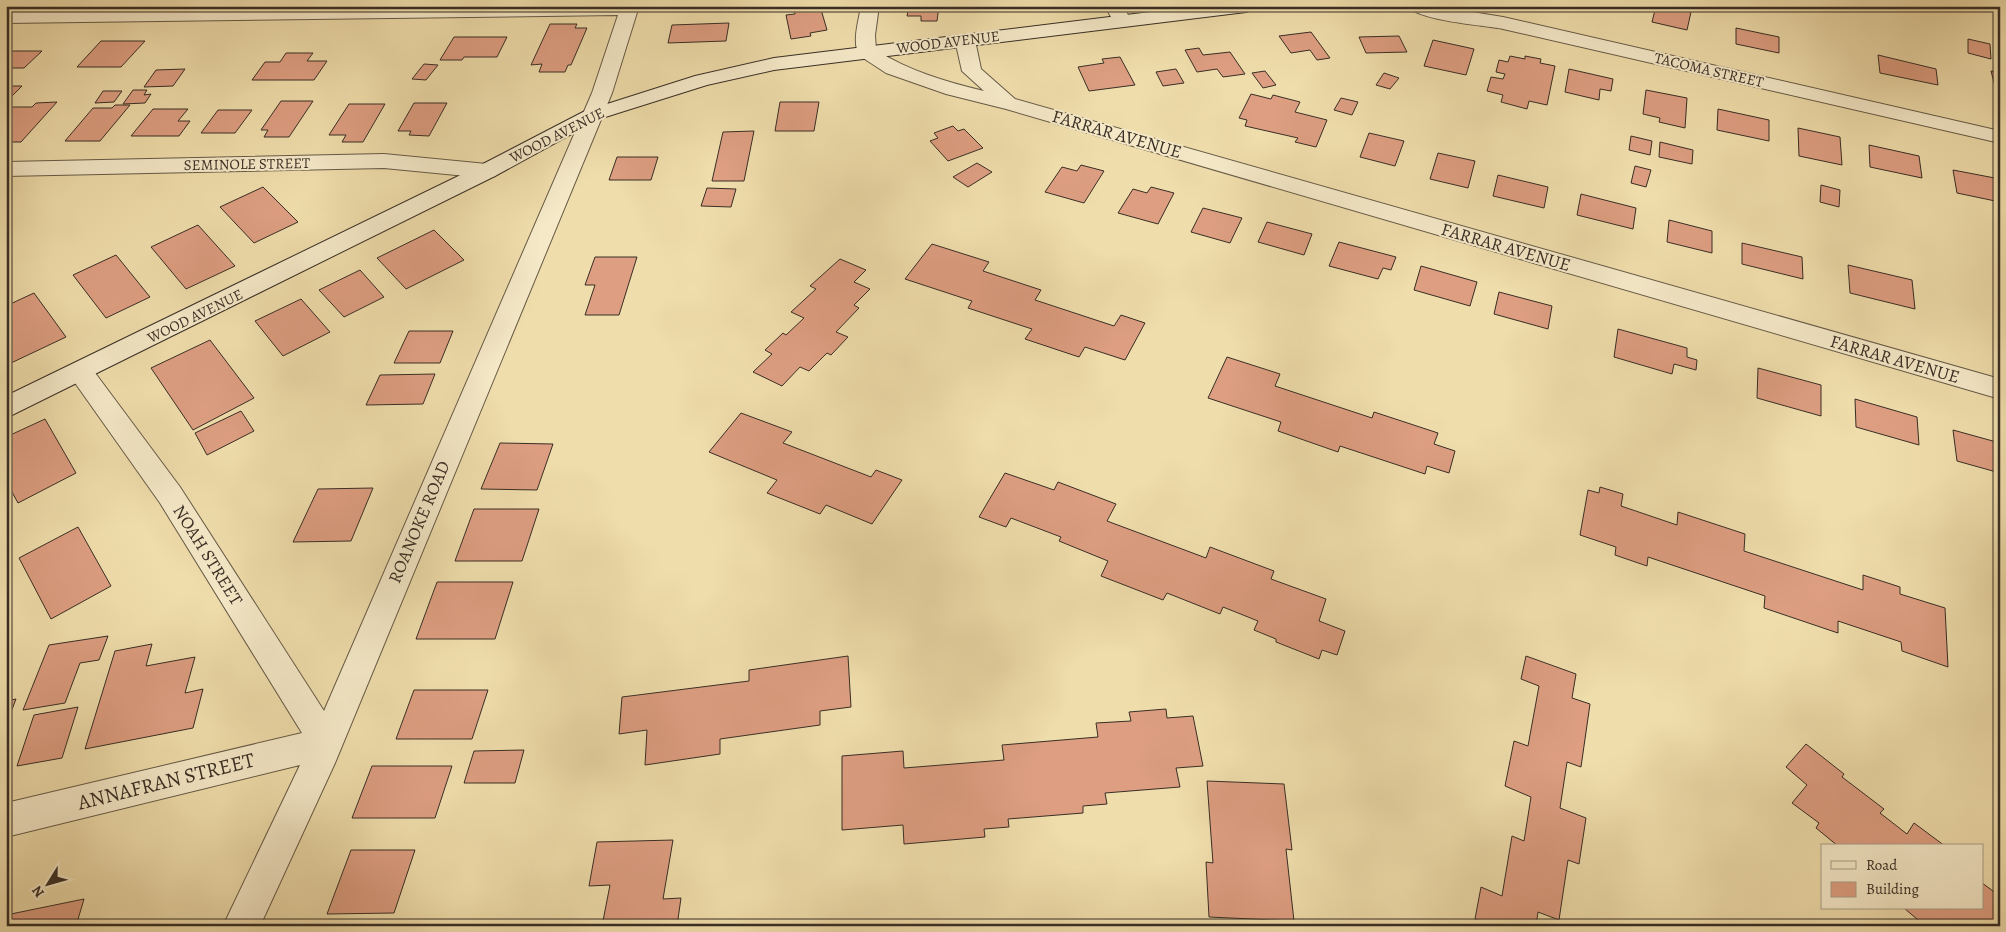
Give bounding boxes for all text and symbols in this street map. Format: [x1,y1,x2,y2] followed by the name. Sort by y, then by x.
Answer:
[894,26,1001,58] street label: WOOD AVENUE
[1652,48,1766,92] street label: TACOMA STREET
[505,103,608,168] street label: WOOD AVENUE
[1049,104,1185,164] street label: FARRAR AVENUE
[184,153,311,175] street label: SEMINOLE STREET
[1438,217,1574,277] street label: FARRAR AVENUE
[143,284,246,348] street label: WOOD AVENUE
[1827,329,1963,389] street label: FARRAR AVENUE
[382,457,456,587] street label: ROANOKE ROAD
[168,500,249,610] street label: NOAH STREET
[74,745,258,817] street label: ANNAFRAN STREET
[1821,844,1984,910] legend
[1866,855,1898,875] text: Road
[22,860,72,910] north arrow
[1866,879,1919,899] text: Building
[27,882,49,901] text: N

